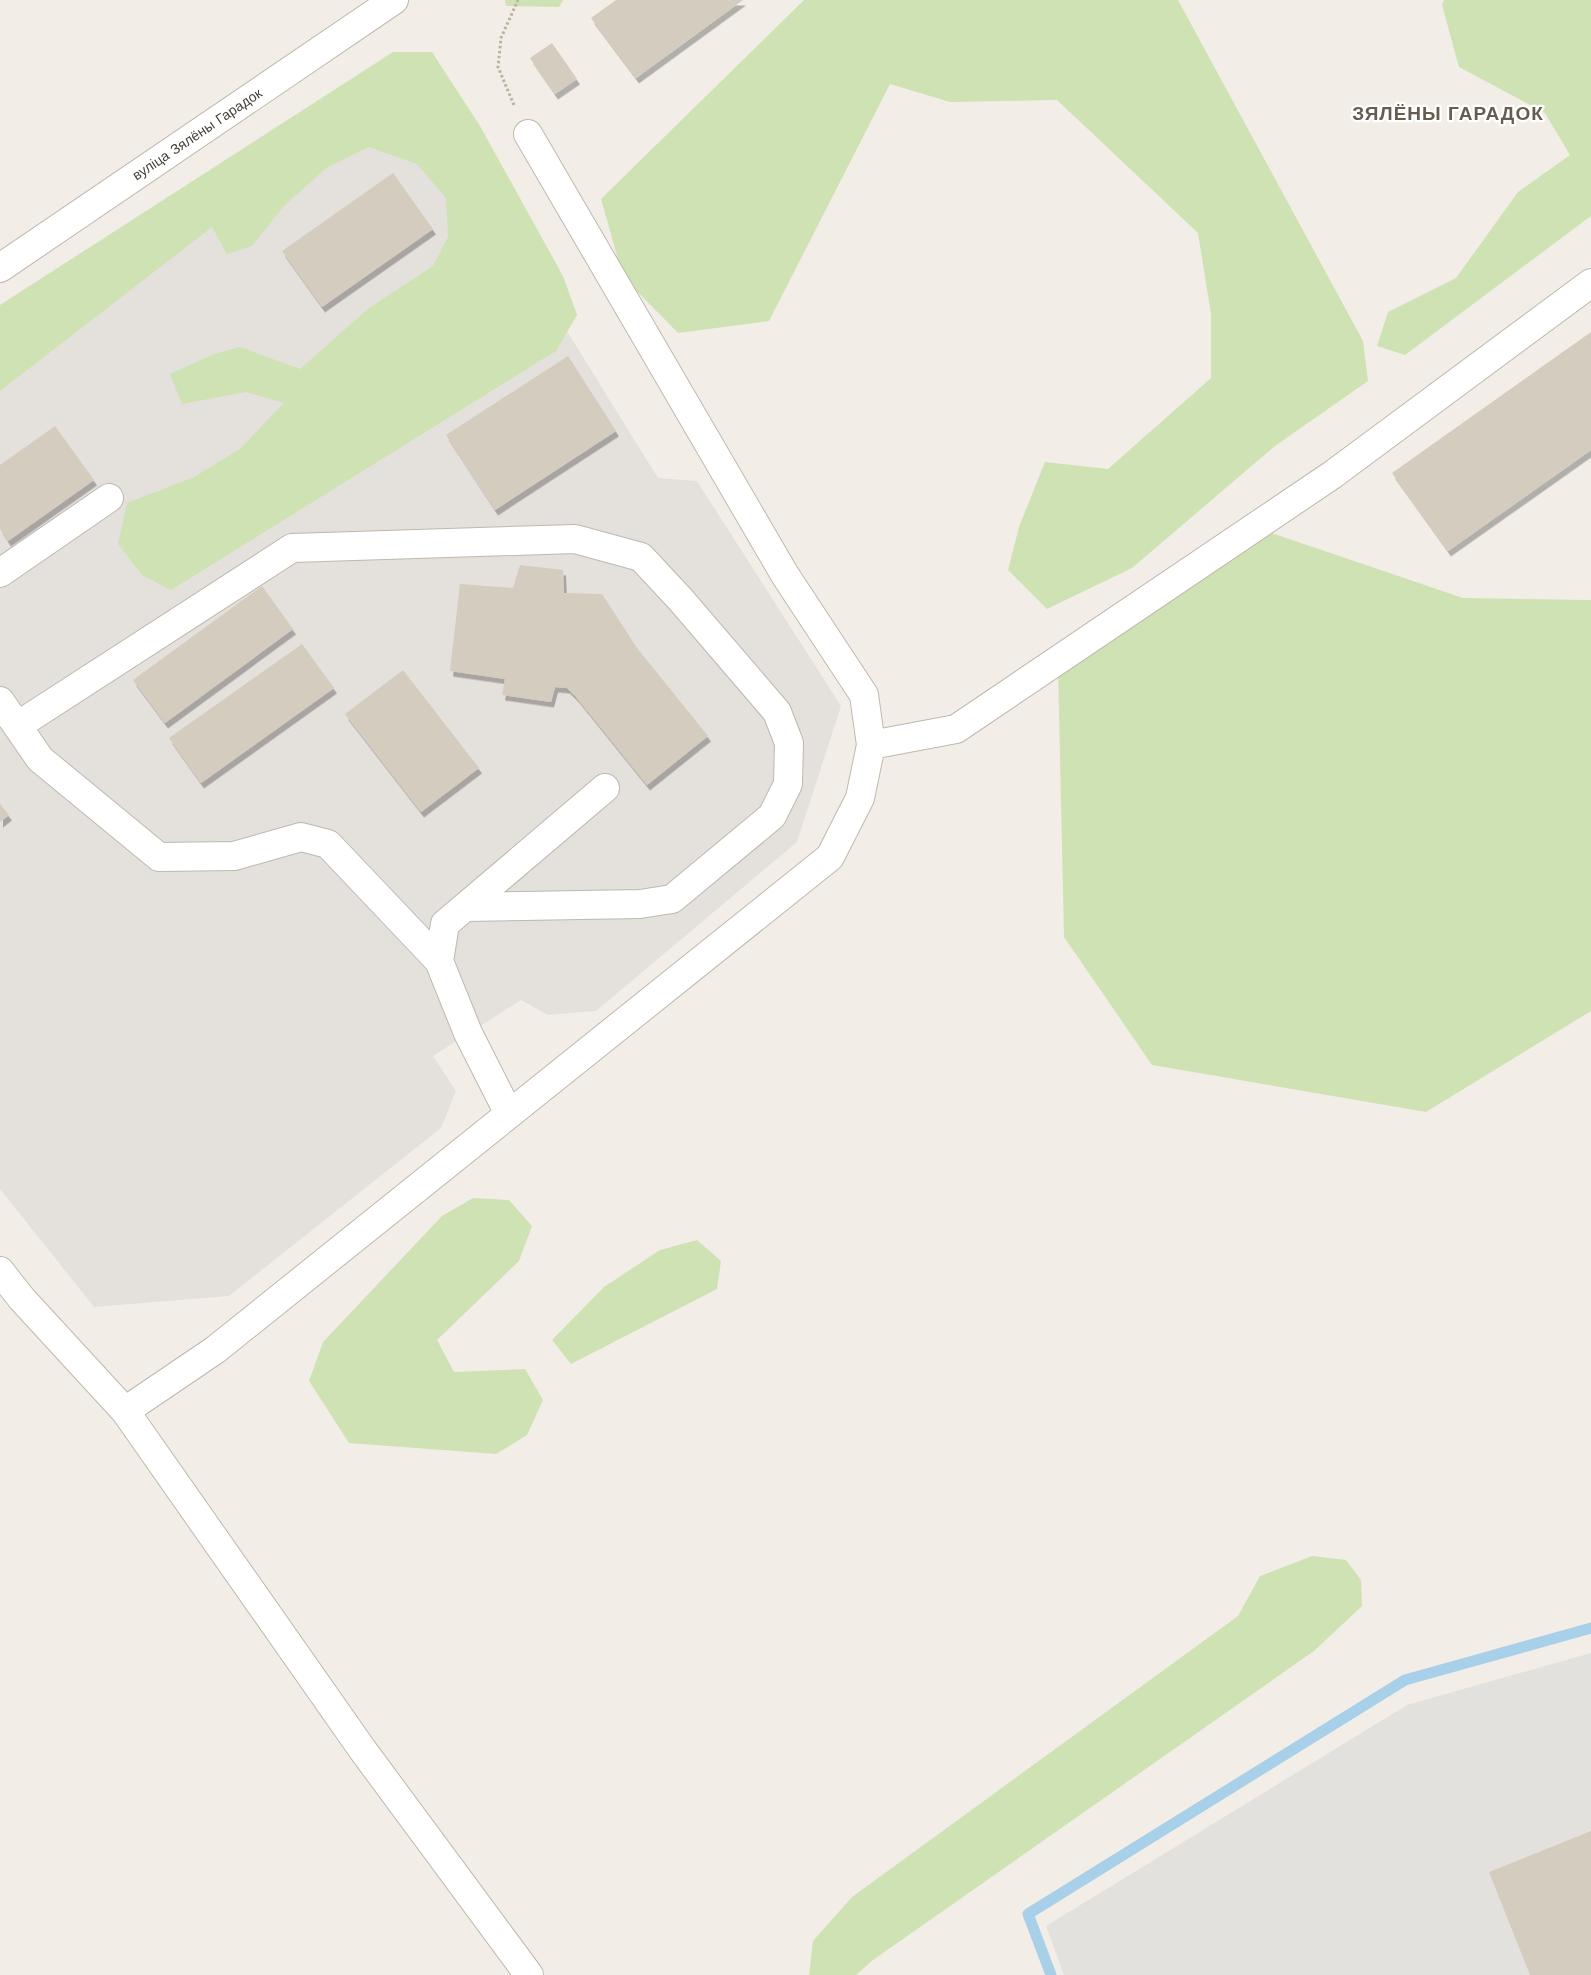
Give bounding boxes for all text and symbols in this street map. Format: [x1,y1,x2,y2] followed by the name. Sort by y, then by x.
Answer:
[129,84,265,183] street label: вуліца Зялёны Гарадок
[1352,102,1544,125] district label: ЗЯЛЁНЫ ГАРАДОК

